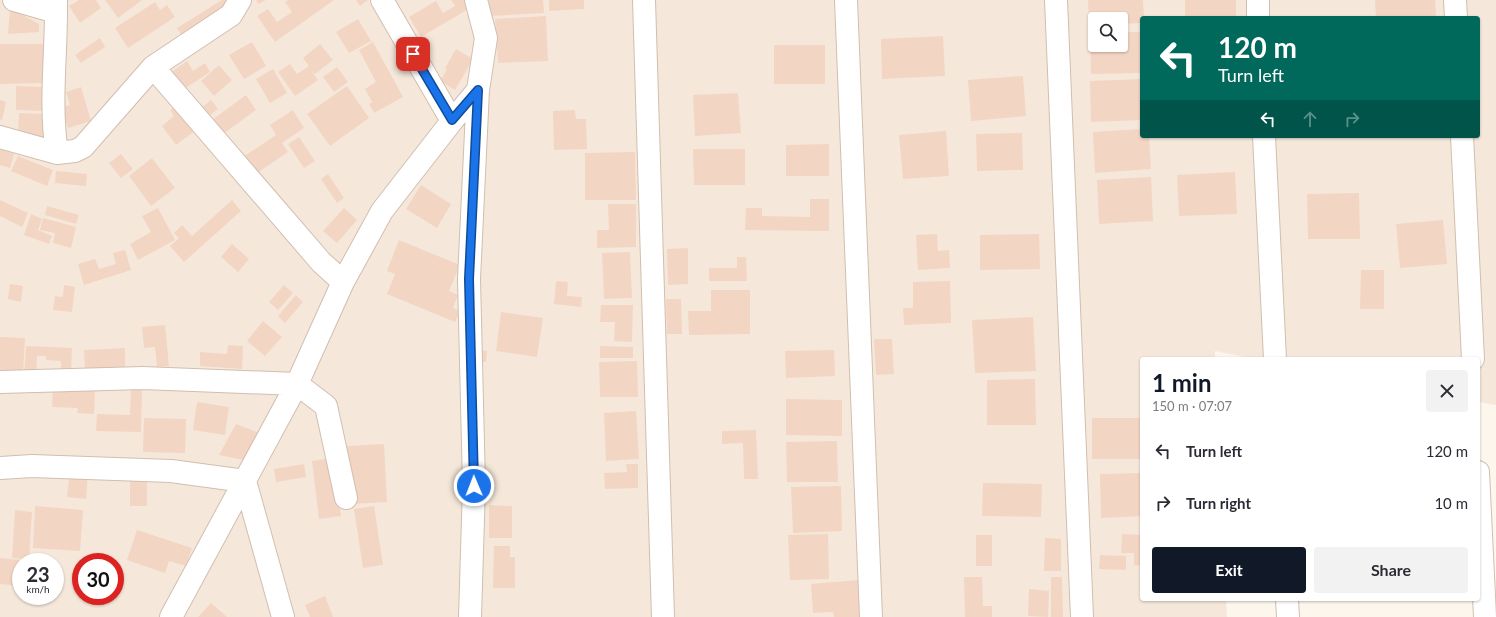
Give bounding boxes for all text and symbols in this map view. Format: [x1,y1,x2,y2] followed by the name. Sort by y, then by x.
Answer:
[1088,12,1128,52] map controls
[1088,12,1128,52] button: search
[1218,30,1297,64] text: 120 m
[1152,32,1204,84] icon: left
[396,37,430,71] pin
[402,43,424,65] icon: arrive
[1218,64,1284,86] text: Turn left
[1257,108,1279,130] icon: left
[1299,108,1321,130] icon: ahead
[1341,108,1363,130] icon: right
[1152,368,1212,397] text: 1 min
[1426,370,1468,412] button: close
[1152,398,1232,414] text: 150 m · 07:07
[1152,440,1174,462] icon: left
[1186,442,1242,460] text: Turn left
[1426,442,1468,460] text: 120 m
[453,465,495,507] position arrow
[1152,492,1174,514] icon: right
[1186,494,1251,512] text: Turn right
[1434,494,1468,512] text: 10 m
[1152,547,1306,593] button: Exit
[1314,547,1468,593] button: Share
[72,553,124,605] speed limit sign: 30
[26,562,50,586] text: 23
[26,583,50,595] text: km/h

